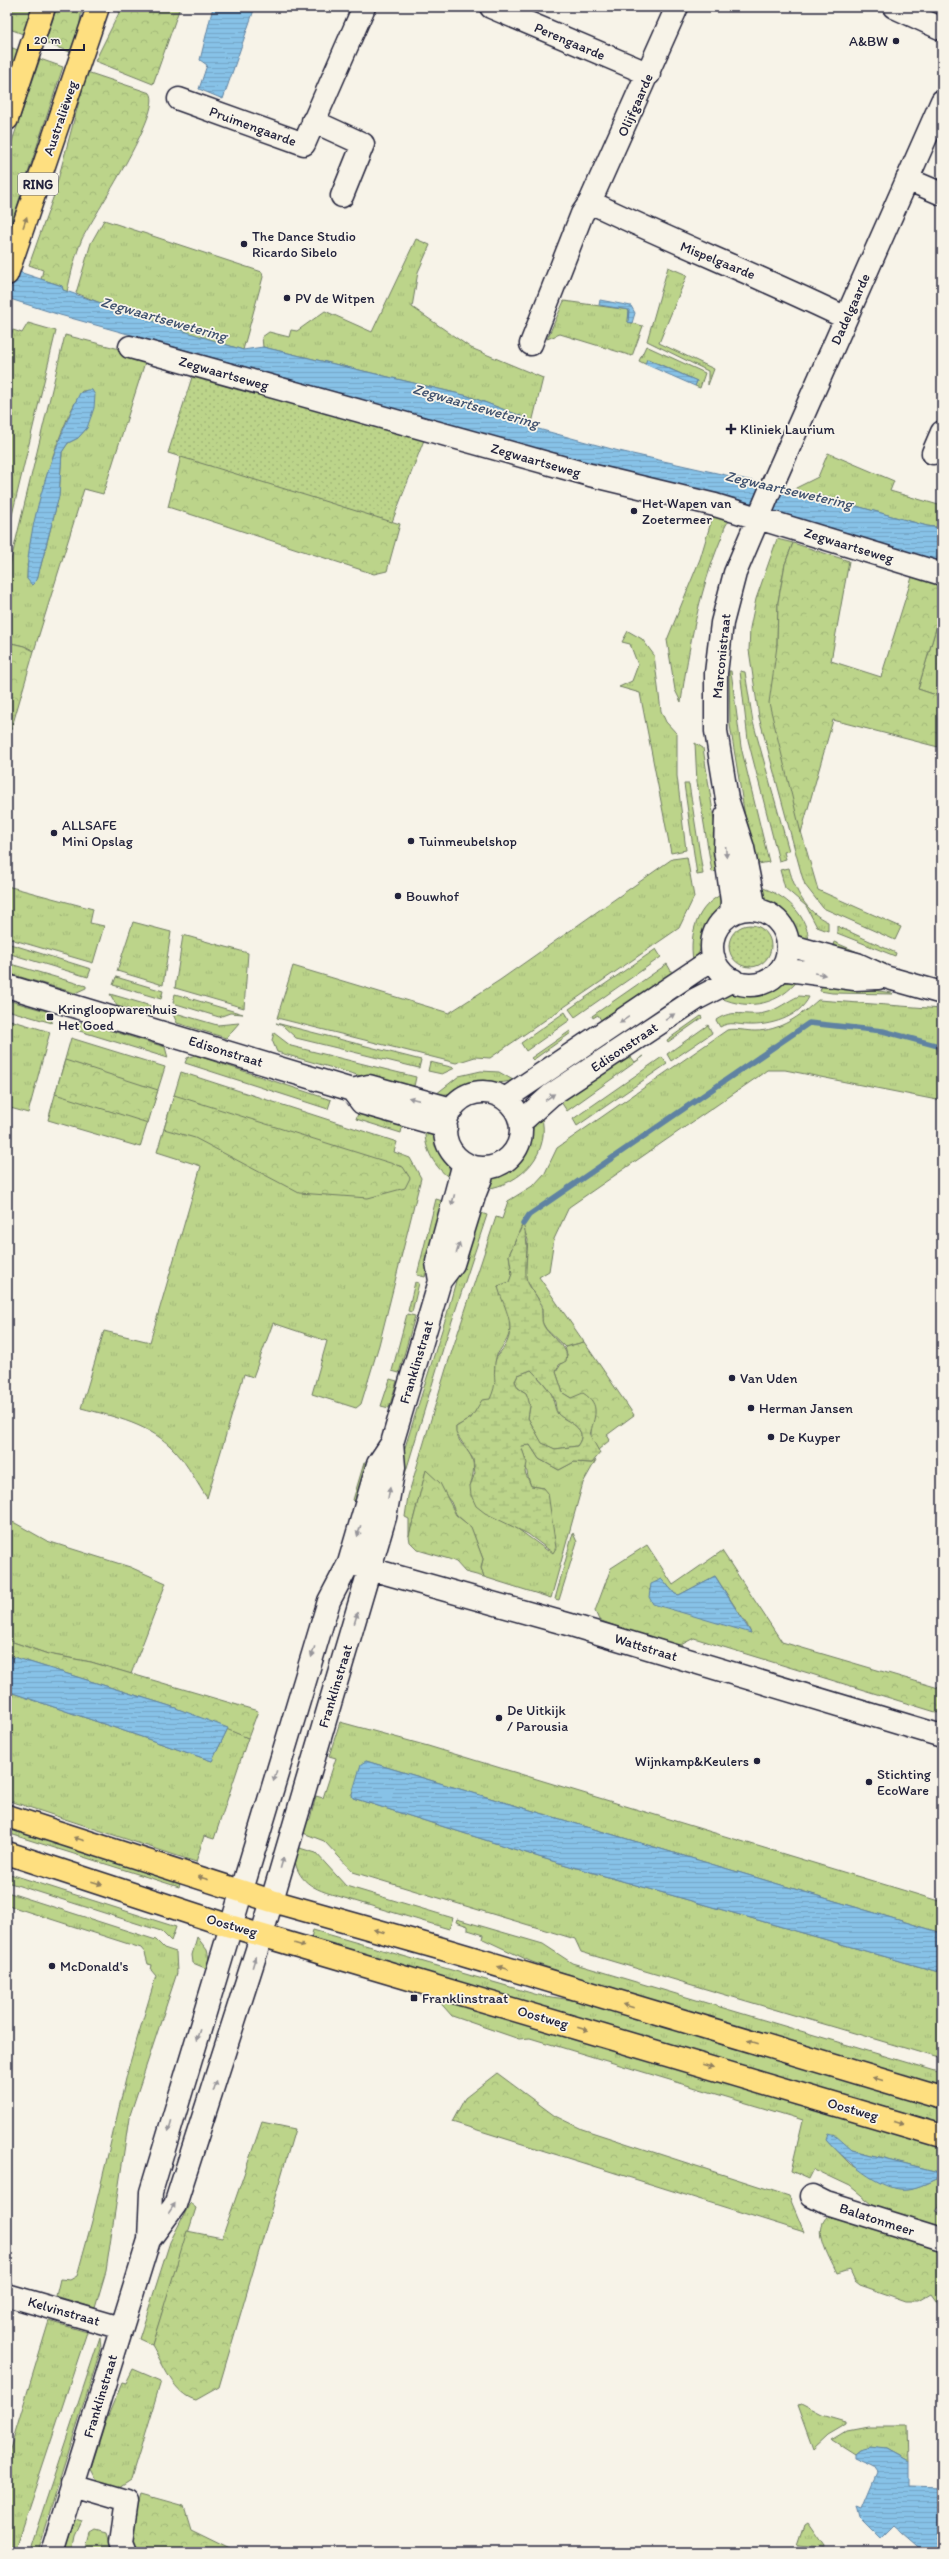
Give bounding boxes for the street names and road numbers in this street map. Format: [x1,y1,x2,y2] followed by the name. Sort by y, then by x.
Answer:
[532,19,608,64] street label: Perengaarde
[614,71,657,139] street label: Olijfgaarde
[40,78,81,158] street label: Australiëweg
[207,103,299,150] street label: Pruimengaarde
[18,173,58,195] road number: RING
[678,238,758,283] street label: Mispelgaarde
[827,271,874,348] street label: Dadelgaarde
[177,353,271,395] street label: Zegwaartseweg
[489,440,583,482] street label: Zegwaartseweg
[802,524,896,567] street label: Zegwaartseweg
[709,613,734,699] street label: Marconistraat
[588,1019,661,1076] street label: Edisonstraat
[186,1032,265,1071] street label: Edisonstraat
[396,1318,437,1406] street label: Franklinstraat
[612,1630,680,1665] street label: Wattstraat
[315,1642,356,1730] street label: Franklinstraat
[204,1910,260,1941] street label: Oostweg
[515,2002,571,2033] street label: Oostweg
[825,2094,881,2125] street label: Oostweg
[837,2199,917,2240] street label: Balatonmeer
[26,2293,102,2330] street label: Kelvinstraat
[80,2352,121,2440] street label: Franklinstraat

